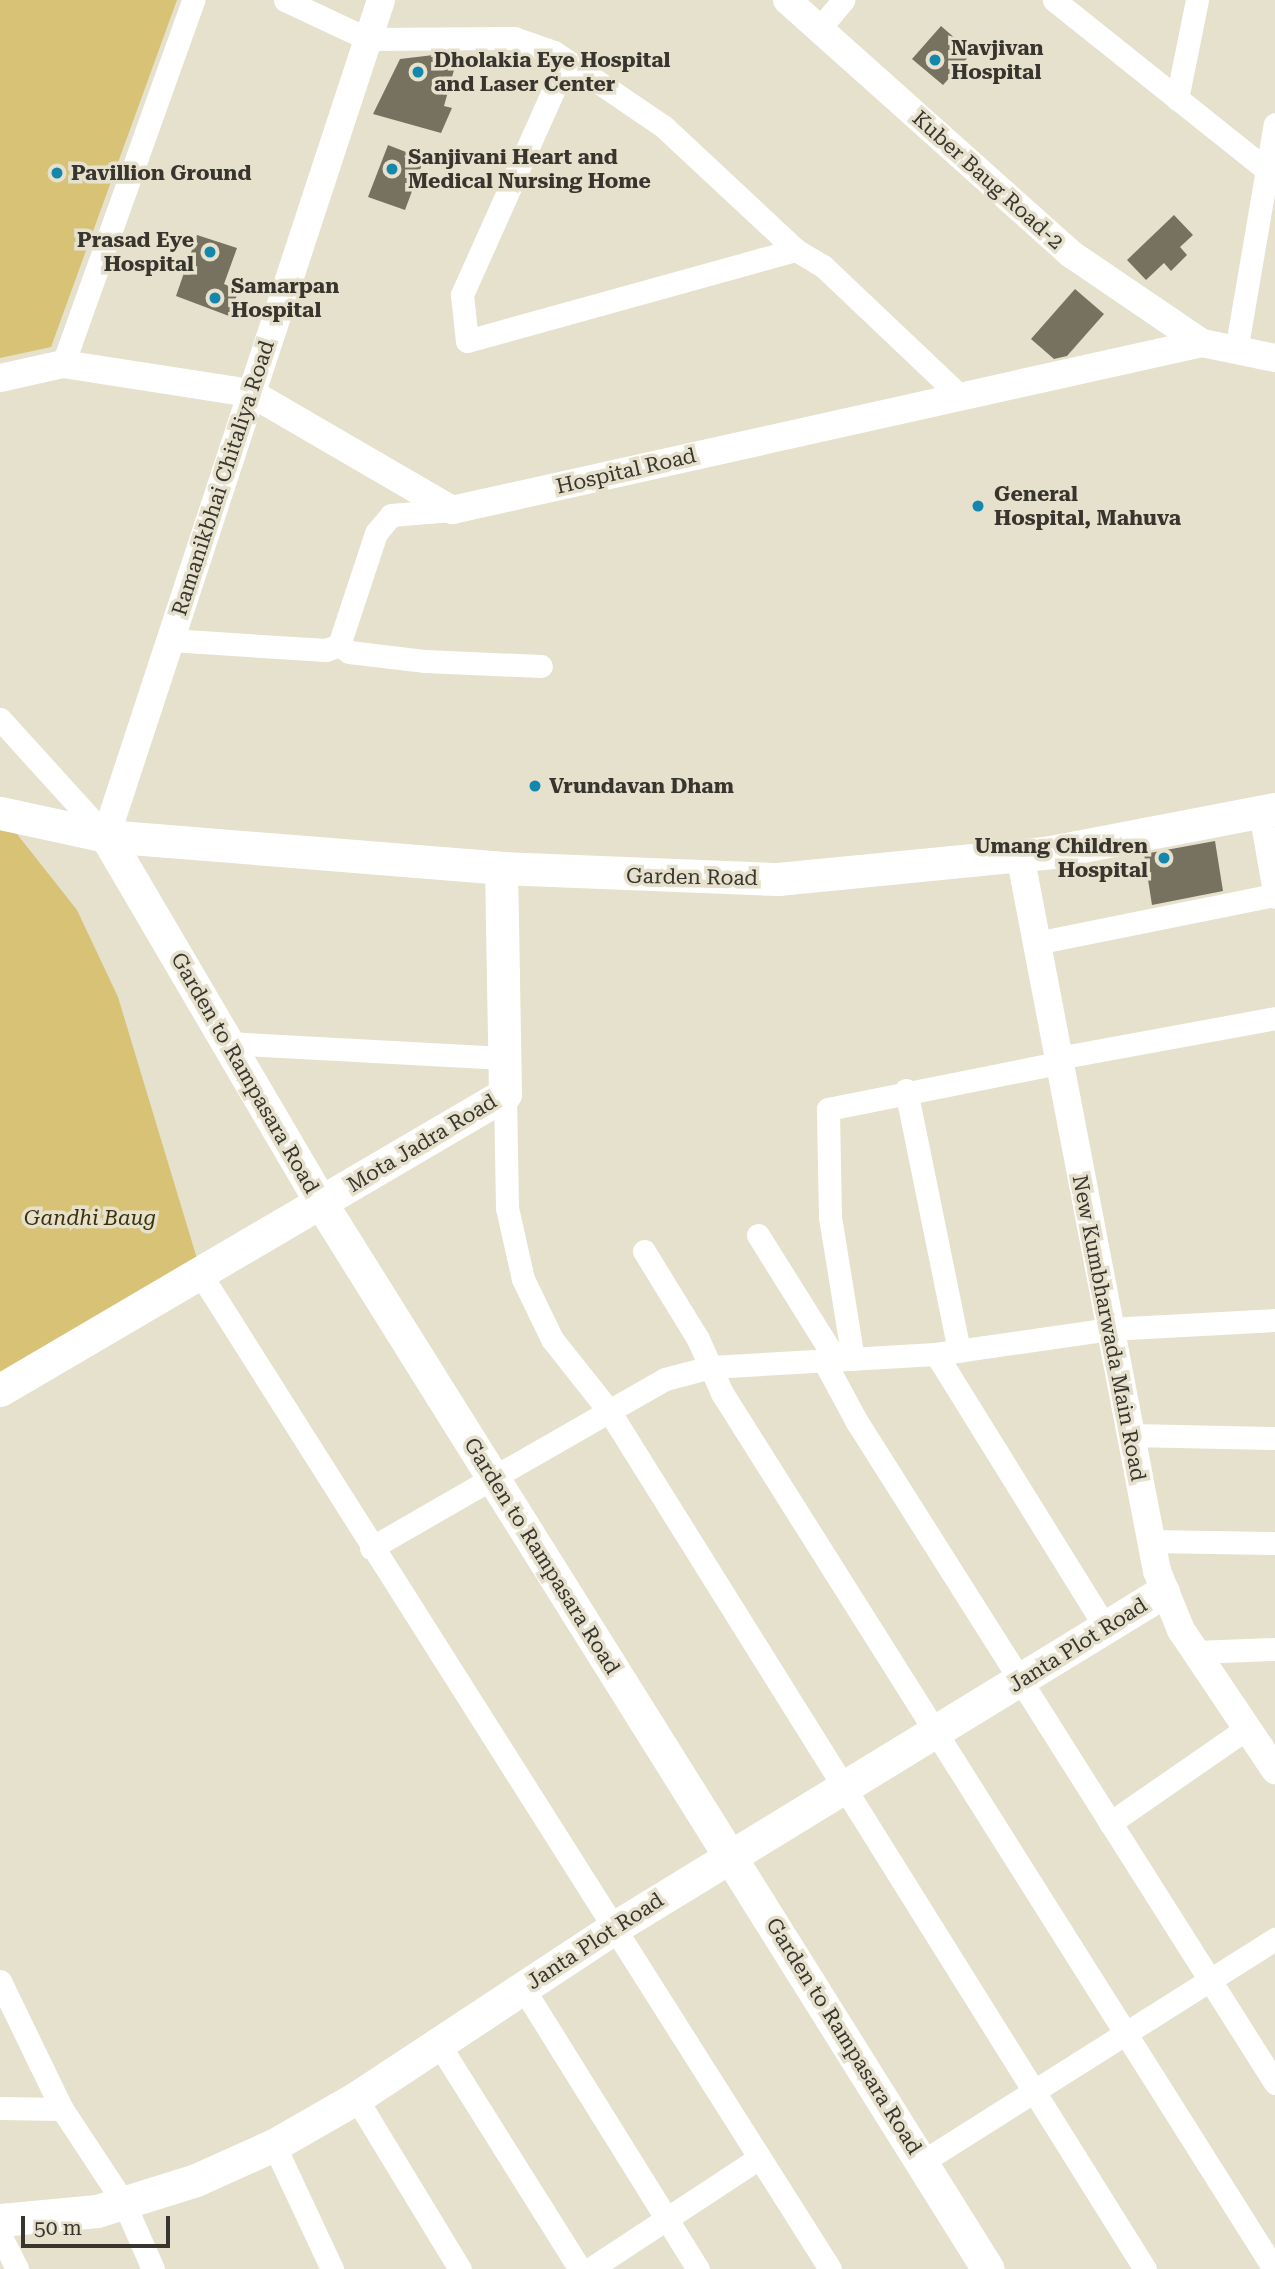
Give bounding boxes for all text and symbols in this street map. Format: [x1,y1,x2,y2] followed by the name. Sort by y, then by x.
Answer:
[951,35,1044,85] place label: Navjivan Hospital
[434,47,670,97] place label: Dholakia Eye Hospital and Laser Center
[925,50,945,70] marker: Navjivan Hospital
[408,62,428,82] marker: Dholakia Eye Hospital and Laser Center
[907,105,1069,255] street label: Kuber Baug Road-2
[408,144,651,194] place label: Sanjivani Heart and Medical Nursing Home
[382,159,402,179] marker: Sanjivani Heart and Medical Nursing Home
[71,160,251,186] place label: Pavillion Ground
[49,165,65,181] marker: Pavillion Ground
[77,227,194,277] place label: Prasad Eye Hospital
[200,242,220,262] marker: Prasad Eye Hospital
[231,273,339,323] place label: Samarpan Hospital
[205,288,225,308] marker: Samarpan Hospital
[167,337,279,619] street label: Ramanikbhai Chitaliya Road
[554,443,698,499] street label: Hospital Road
[994,481,1181,531] place label: General Hospital, Mahuva
[968,496,988,516] marker: General Hospital, Mahuva
[549,773,734,799] place label: Vrundavan Dham
[527,778,543,794] marker: Vrundavan Dham
[975,833,1148,883] place label: Umang Children Hospital
[1154,848,1174,868] marker: Umang Children Hospital
[626,863,758,891] street label: Garden Road
[166,948,324,1198] street label: Garden to Rampasara Road
[343,1088,501,1198] street label: Mota Jadra Road
[1067,1173,1151,1483] street label: New Kumbharwada Main Road
[24,1205,156,1231] park label: Gandhi Baug
[459,1433,625,1679] street label: Garden to Rampasara Road
[1004,1592,1152,1698] street label: Janta Plot Road
[522,1887,668,1995] street label: Janta Plot Road
[761,1913,927,2159] street label: Garden to Rampasara Road
[24,2202,173,2246] scale bar
[34,2216,82,2240] text: 50 m

